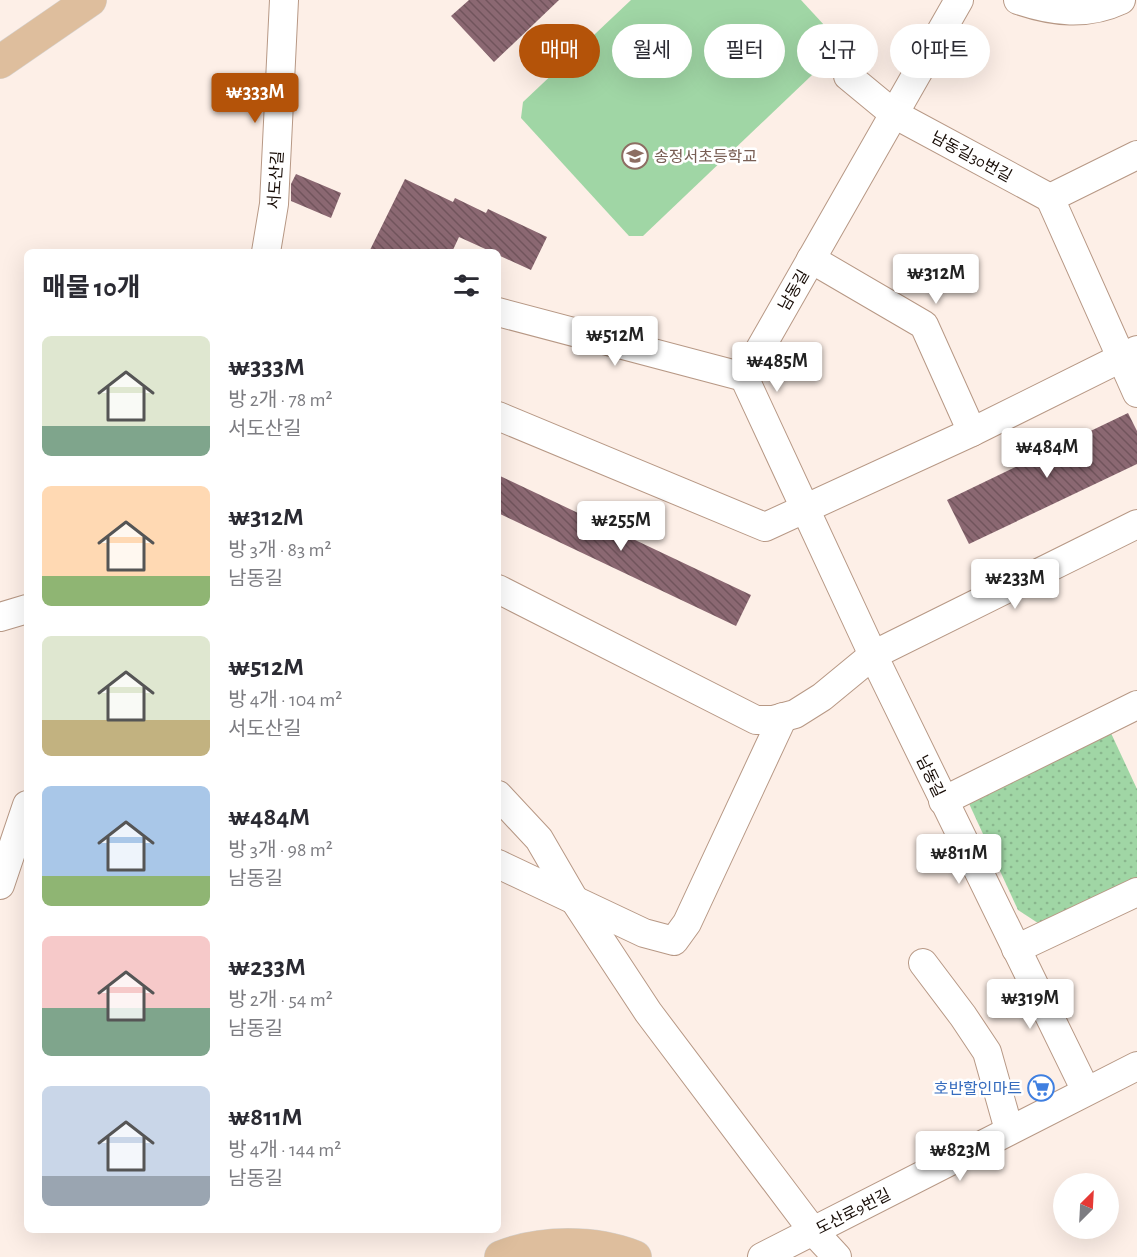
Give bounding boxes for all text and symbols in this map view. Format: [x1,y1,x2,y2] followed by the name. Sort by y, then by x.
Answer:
[519,24,600,78] chip: 매매
[612,24,692,78] chip: 월세
[704,24,785,78] chip: 필터
[797,24,878,78] chip: 신규
[890,24,990,78] chip: 아파트
[213,73,297,124] pin: ₩333M
[226,82,284,102] text: ₩333M
[929,129,1014,185] street label: 남동길30번길
[620,141,650,171] school or university icon: 송정서초등학교
[654,148,757,165] place label: 송정서초등학교
[266,150,286,210] street label: 서도산길
[894,254,978,305] pin: ₩312M
[907,263,965,283] text: ₩312M
[776,267,812,314] street label: 남동길
[450,269,483,302] icon: filters
[42,275,141,301] text: 매물 10개
[573,316,657,367] pin: ₩512M
[586,325,644,345] text: ₩512M
[735,342,819,393] pin: ₩485M
[746,351,808,371] text: ₩485M
[228,354,305,380] text: ₩333M
[90,360,162,432] icon: home
[228,390,332,410] text: 방 2개 · 78 m²
[228,419,302,439] text: 서도산길
[1005,428,1089,479] pin: ₩484M
[1015,437,1079,457] text: ₩484M
[579,501,663,552] pin: ₩255M
[228,504,304,530] text: ₩312M
[90,510,162,582] icon: home
[591,510,651,530] text: ₩255M
[228,540,332,560] text: 방 3개 · 83 m²
[973,559,1057,610] pin: ₩233M
[985,568,1045,588] text: ₩233M
[228,569,283,589] text: 남동길
[228,654,304,680] text: ₩512M
[90,660,162,732] icon: home
[228,690,342,710] text: 방 4개 · 104 m²
[228,719,302,739] text: 서도산길
[913,753,947,800] street label: 남동길
[228,804,310,830] text: ₩484M
[90,810,162,882] icon: home
[917,834,1001,885] pin: ₩811M
[228,840,333,860] text: 방 3개 · 98 m²
[930,843,988,863] text: ₩811M
[228,869,283,889] text: 남동길
[228,954,306,980] text: ₩233M
[90,960,162,1032] icon: home
[988,979,1072,1030] pin: ₩319M
[1001,988,1059,1008] text: ₩319M
[228,990,333,1010] text: 방 2개 · 54 m²
[228,1019,283,1039] text: 남동길
[1026,1073,1056,1103] supermarket icon: 호반할인마트
[934,1080,1022,1097] place label: 호반할인마트
[228,1104,303,1130] text: ₩811M
[90,1110,162,1182] icon: home
[918,1131,1002,1182] pin: ₩823M
[228,1140,341,1160] text: 방 4개 · 144 m²
[930,1140,991,1160] text: ₩823M
[228,1169,283,1189] text: 남동길
[1053,1173,1119,1239] north arrow
[1053,1173,1119,1239] map controls
[814,1186,893,1237] street label: 도산로9번길

